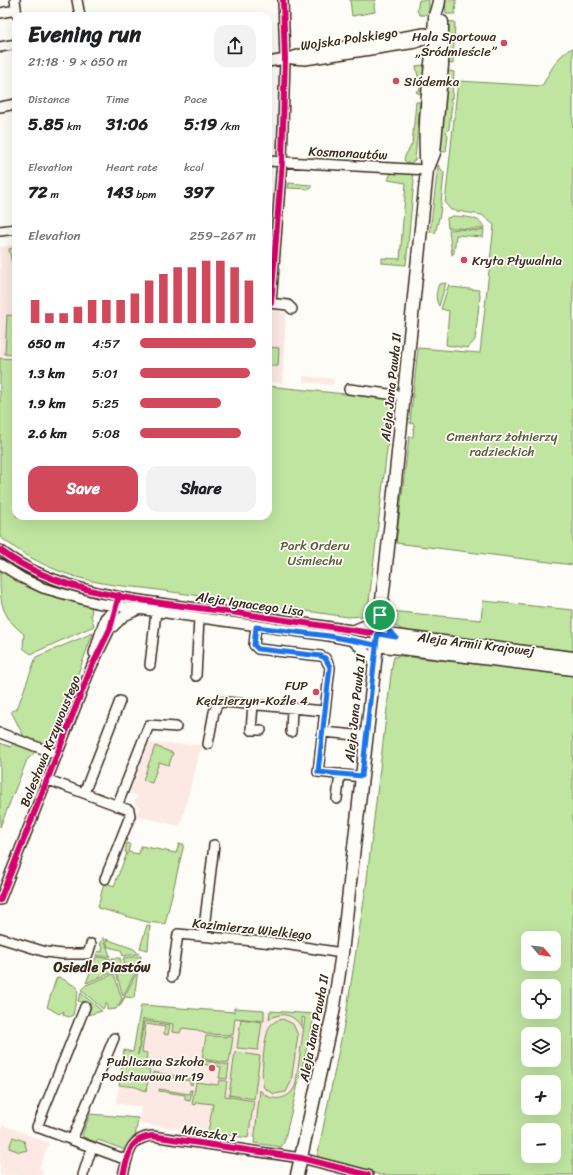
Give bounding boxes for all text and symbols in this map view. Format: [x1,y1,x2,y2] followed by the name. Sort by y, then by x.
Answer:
[28,15,141,54] text: Evening run
[299,21,400,57] street label: Wojska Polskiego
[214,25,256,67] button: share
[412,25,498,63] place label: Hala Sportowa „Śródmieście”
[499,38,509,48] marker: Hala Sportowa „Śródmieście”
[28,50,128,73] text: 21:18 · 9 × 650 m
[404,70,460,93] place label: Siódemka
[391,76,401,86] marker: Siódemka
[28,90,70,109] text: Distance
[106,90,129,109] text: Time
[184,90,207,109] text: Pace
[28,109,64,139] text: 5.85
[106,109,148,139] text: 31:06
[184,109,217,139] text: 5:19
[64,117,81,136] text: km
[217,117,240,136] text: /km
[308,139,388,167] street label: Kosmonautów
[28,158,73,177] text: Elevation
[106,158,158,177] text: Heart rate
[184,158,204,177] text: kcal
[28,177,48,207] text: 72
[106,177,133,207] text: 143
[184,177,213,207] text: 397
[48,185,59,204] text: m
[133,185,156,204] text: bpm
[28,224,81,247] text: Elevation
[190,224,256,247] text: 259–267 m
[472,249,563,272] place label: Kryta Pływalnia
[459,255,469,265] marker: Kryta Pływalnia
[28,332,65,355] text: 650 m
[92,332,119,355] text: 4:57
[374,332,408,443] street label: Aleja Jana Pawła II
[28,362,65,385] text: 1.3 km
[92,362,118,385] text: 5:01
[28,392,66,415] text: 1.9 km
[92,392,119,415] text: 5:25
[28,422,67,445] text: 2.6 km
[92,422,120,445] text: 5:08
[447,425,558,463] park label: Cmentarz żołnierzy radzieckich
[28,466,138,512] button: Save
[146,466,256,512] button: Share
[280,534,350,572] park label: Park Orderu Uśmiechu
[193,585,306,623] street label: Aleja Ignacego Lisa
[363,598,397,632] pin
[369,604,391,626] icon: arrive
[415,625,536,663] street label: Aleja Armii Krajowej
[338,653,372,764] street label: Aleja Jana Pawła II
[13,671,87,810] street label: Bolesława Krzywoustego
[196,674,308,712] place label: FUP Kędzierzyn-Koźle 4
[311,687,321,697] marker: FUP Kędzierzyn-Koźle 4
[191,911,313,947] street label: Kazimierza Wielkiego
[521,931,561,971] north arrow
[521,931,561,1163] map controls
[52,955,151,980] district label: Osiedle Piastów
[292,972,336,1085] street label: Aleja Jana Pawła II
[521,979,561,1019] button: locate
[521,1027,561,1067] button: layers
[101,1050,204,1088] place label: Publiczna Szkoła Podstawowa nr 19
[207,1063,217,1073] marker: Publiczna Szkoła Podstawowa nr 19
[521,1075,561,1115] button: +
[180,1117,239,1149] street label: Mieszka I
[521,1123,561,1163] button: −

